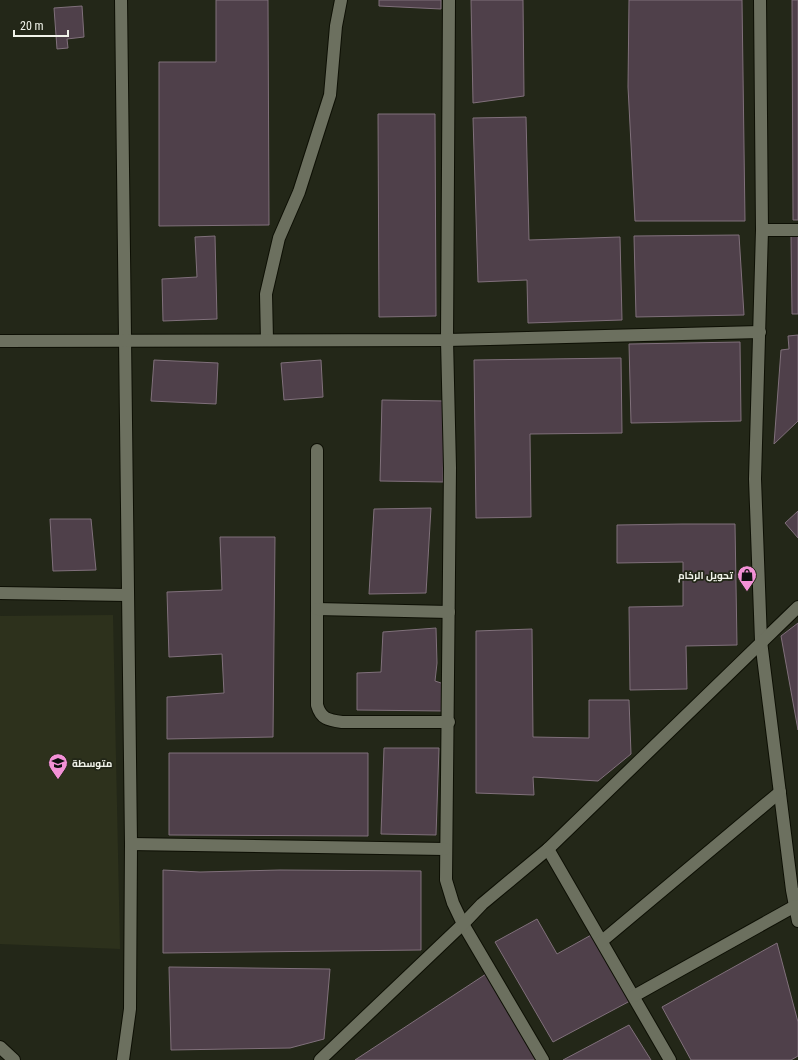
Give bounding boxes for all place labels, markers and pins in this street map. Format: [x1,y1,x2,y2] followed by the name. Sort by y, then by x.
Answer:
[736,564,758,592] shop icon: تحويل الرخام
[678,570,733,583] place label: تحويل الرخام
[47,752,69,780] school or university icon: متوسطة
[72,758,112,770] place label: متوسطة

